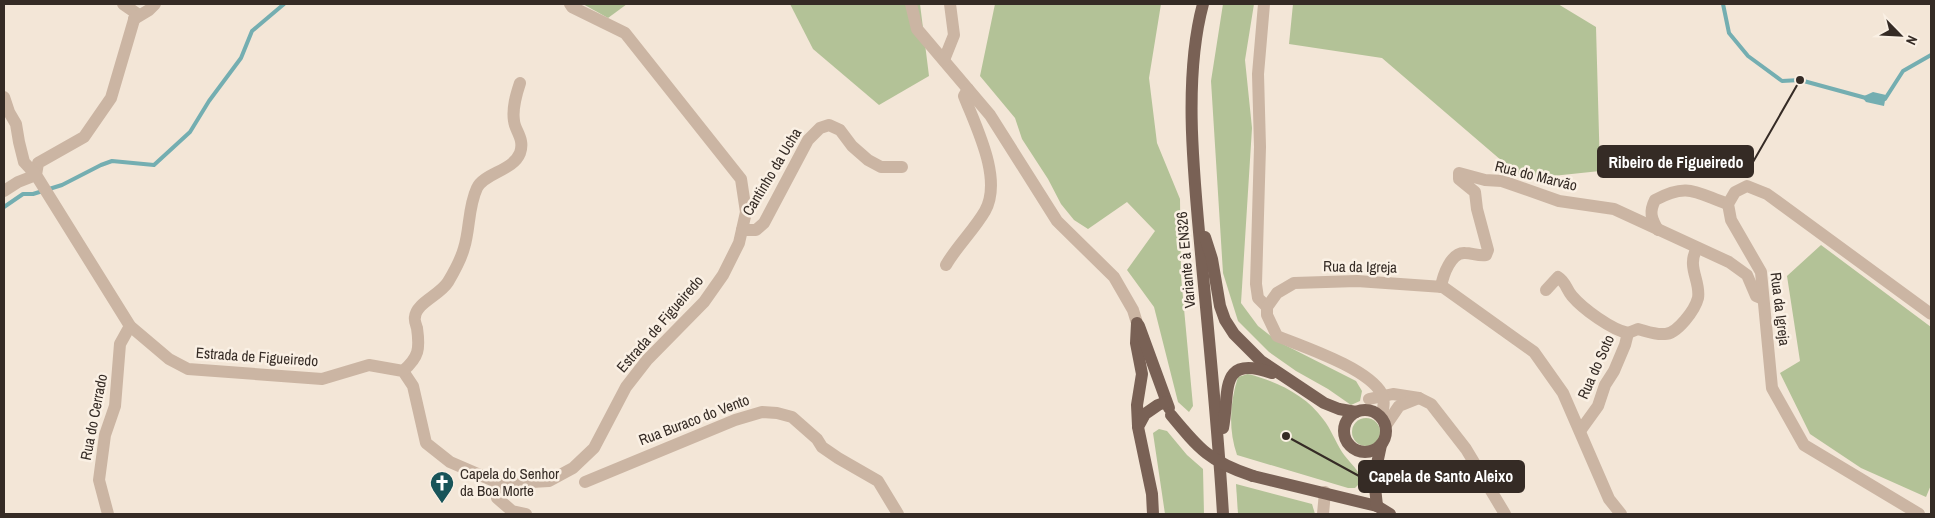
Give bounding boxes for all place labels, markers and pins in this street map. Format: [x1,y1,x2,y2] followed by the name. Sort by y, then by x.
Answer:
[1598,146,1753,177] callout: Ribeiro de Figueiredo
[1359,461,1524,492] callout: Capela de Santo Aleixo
[460,463,559,501] place label: Capela do Senhor da Boa Morte
[429,470,455,504] church icon: Capela do Senhor da Boa Morte

